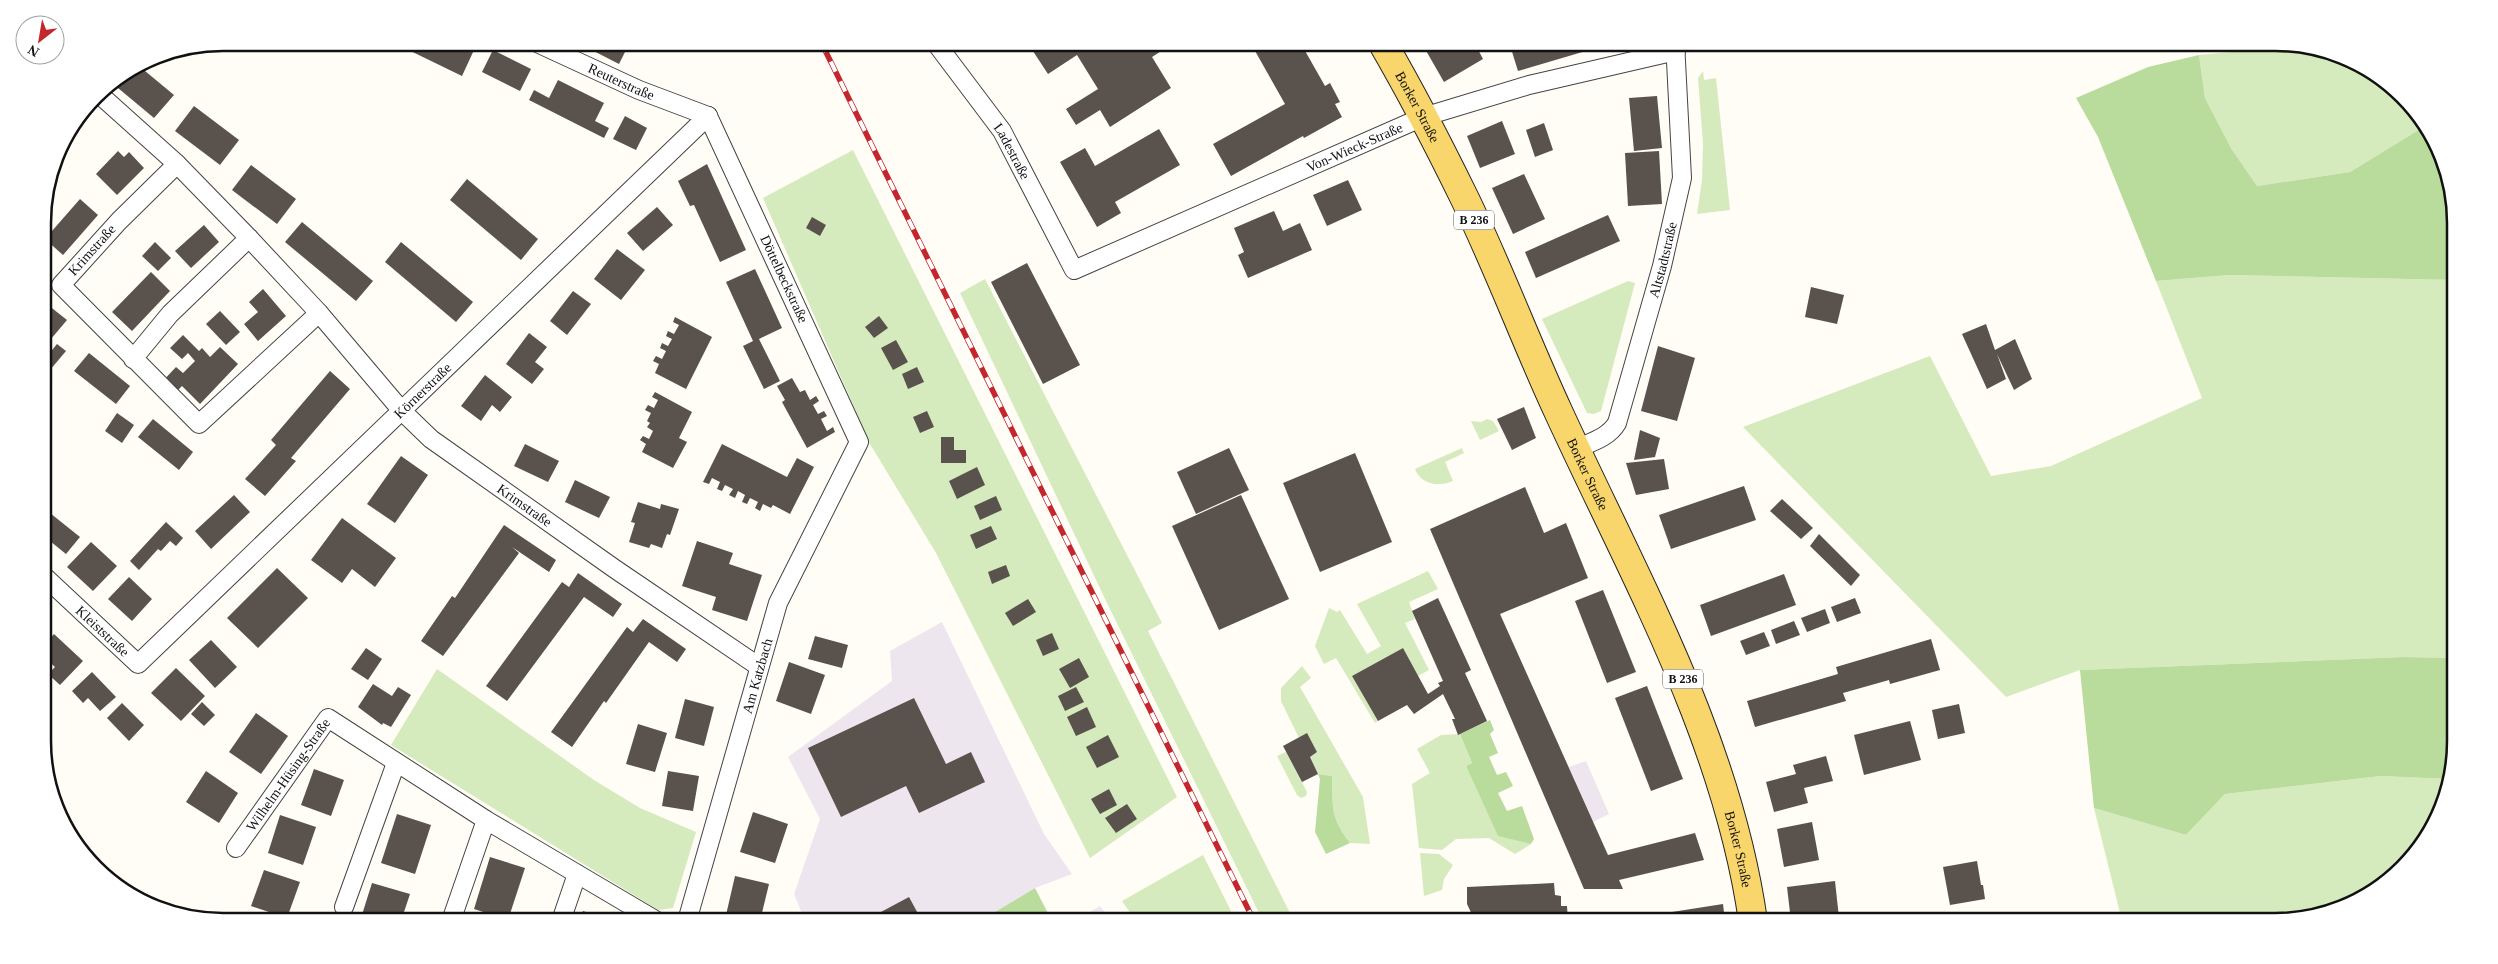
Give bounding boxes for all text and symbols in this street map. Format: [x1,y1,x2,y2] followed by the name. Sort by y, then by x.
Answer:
[15,15,65,65] north arrow
[25,42,42,60] text: N
[586,60,656,103] street label: Reuterstraße
[1393,69,1443,145] street label: Borker Straße
[1304,119,1405,175] street label: Von-Wieck-Straße
[991,120,1033,182] street label: Ladestraße
[1454,210,1494,230] road number: B 236
[1646,220,1679,299] street label: Altstadtstraße
[65,222,119,278] street label: Krimstraße
[757,233,811,325] street label: Döttelbeckstraße
[391,360,454,421] street label: Körnerstraße
[1564,436,1611,513] street label: Borker Straße
[495,481,555,529] street label: Krimstraße
[73,603,132,659] street label: Kleiststraße
[739,637,775,715] street label: Am Katzbach
[1663,670,1703,689] road number: B 236
[243,715,333,834] street label: Wilhelm-Hüsing-Straße
[1722,809,1755,889] street label: Borker Straße

